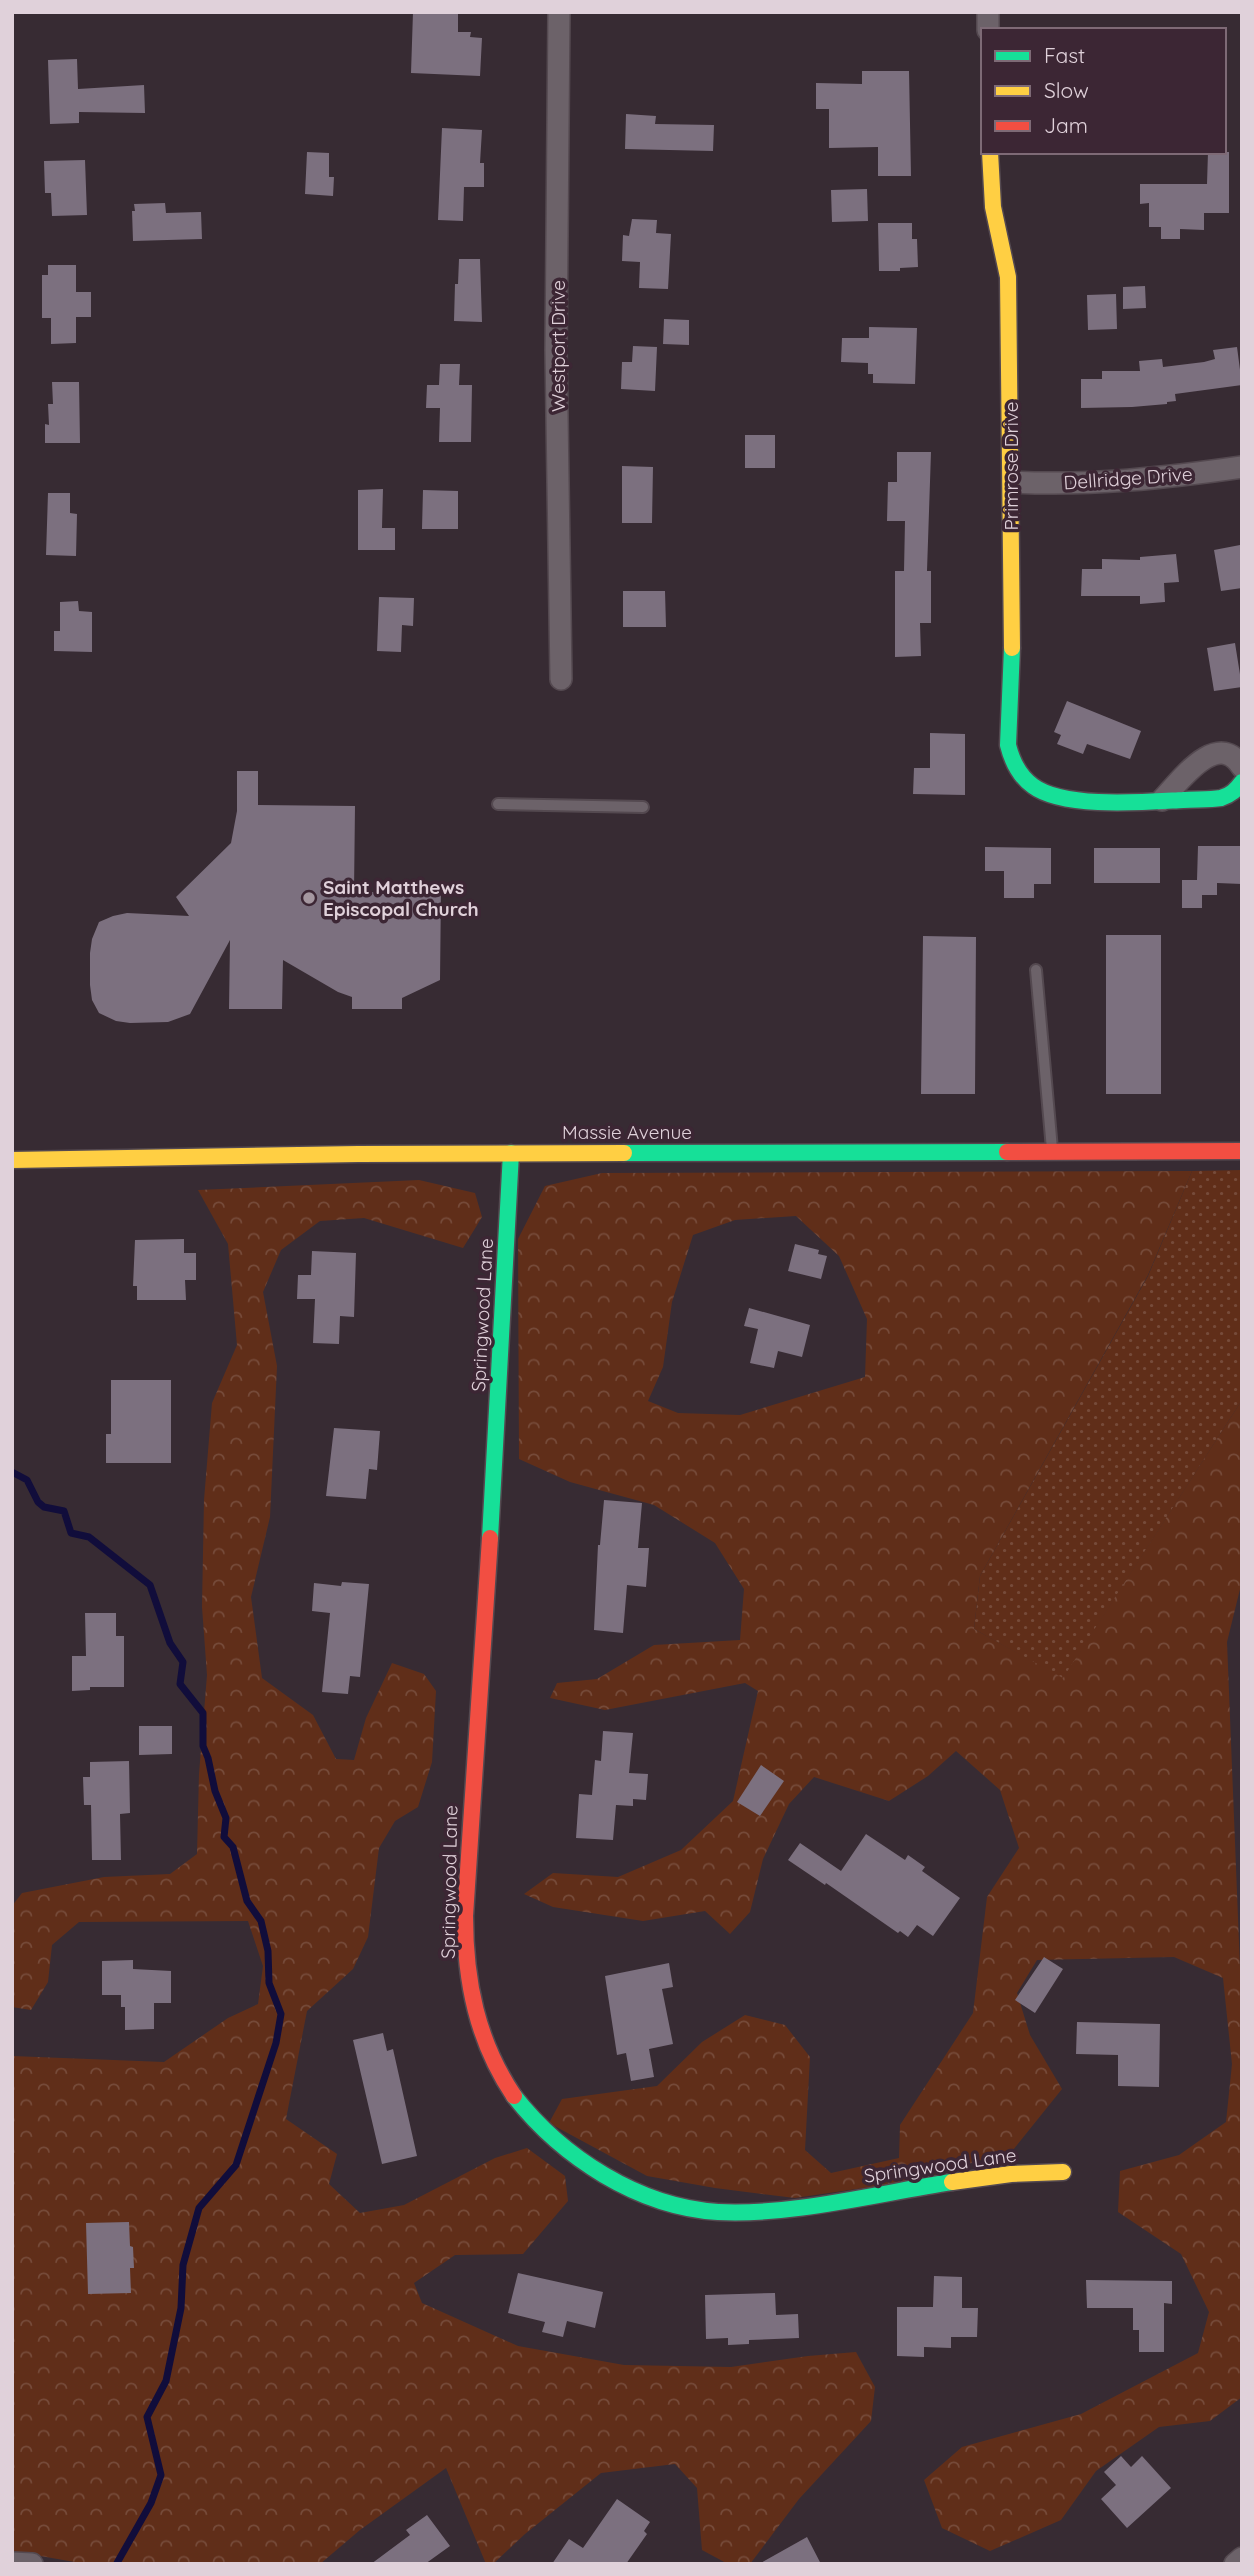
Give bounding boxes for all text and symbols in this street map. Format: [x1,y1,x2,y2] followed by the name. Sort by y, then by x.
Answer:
[981,28,1226,154] legend
[1044,42,1085,68] text: Fast
[1044,77,1089,103] text: Slow
[1044,112,1088,138] text: Jam
[546,280,570,412] street label: Westport Drive
[999,402,1023,530] street label: Primrose Drive
[1063,462,1193,494] street label: Dellridge Drive
[323,875,479,921] place label: Saint Matthews Episcopal Church
[301,890,317,906] marker: Saint Matthews Episcopal Church
[562,1120,692,1144] street label: Massie Avenue
[466,1238,498,1392] street label: Springwood Lane
[436,1805,462,1959] street label: Springwood Lane
[862,2142,1018,2188] street label: Springwood Lane

